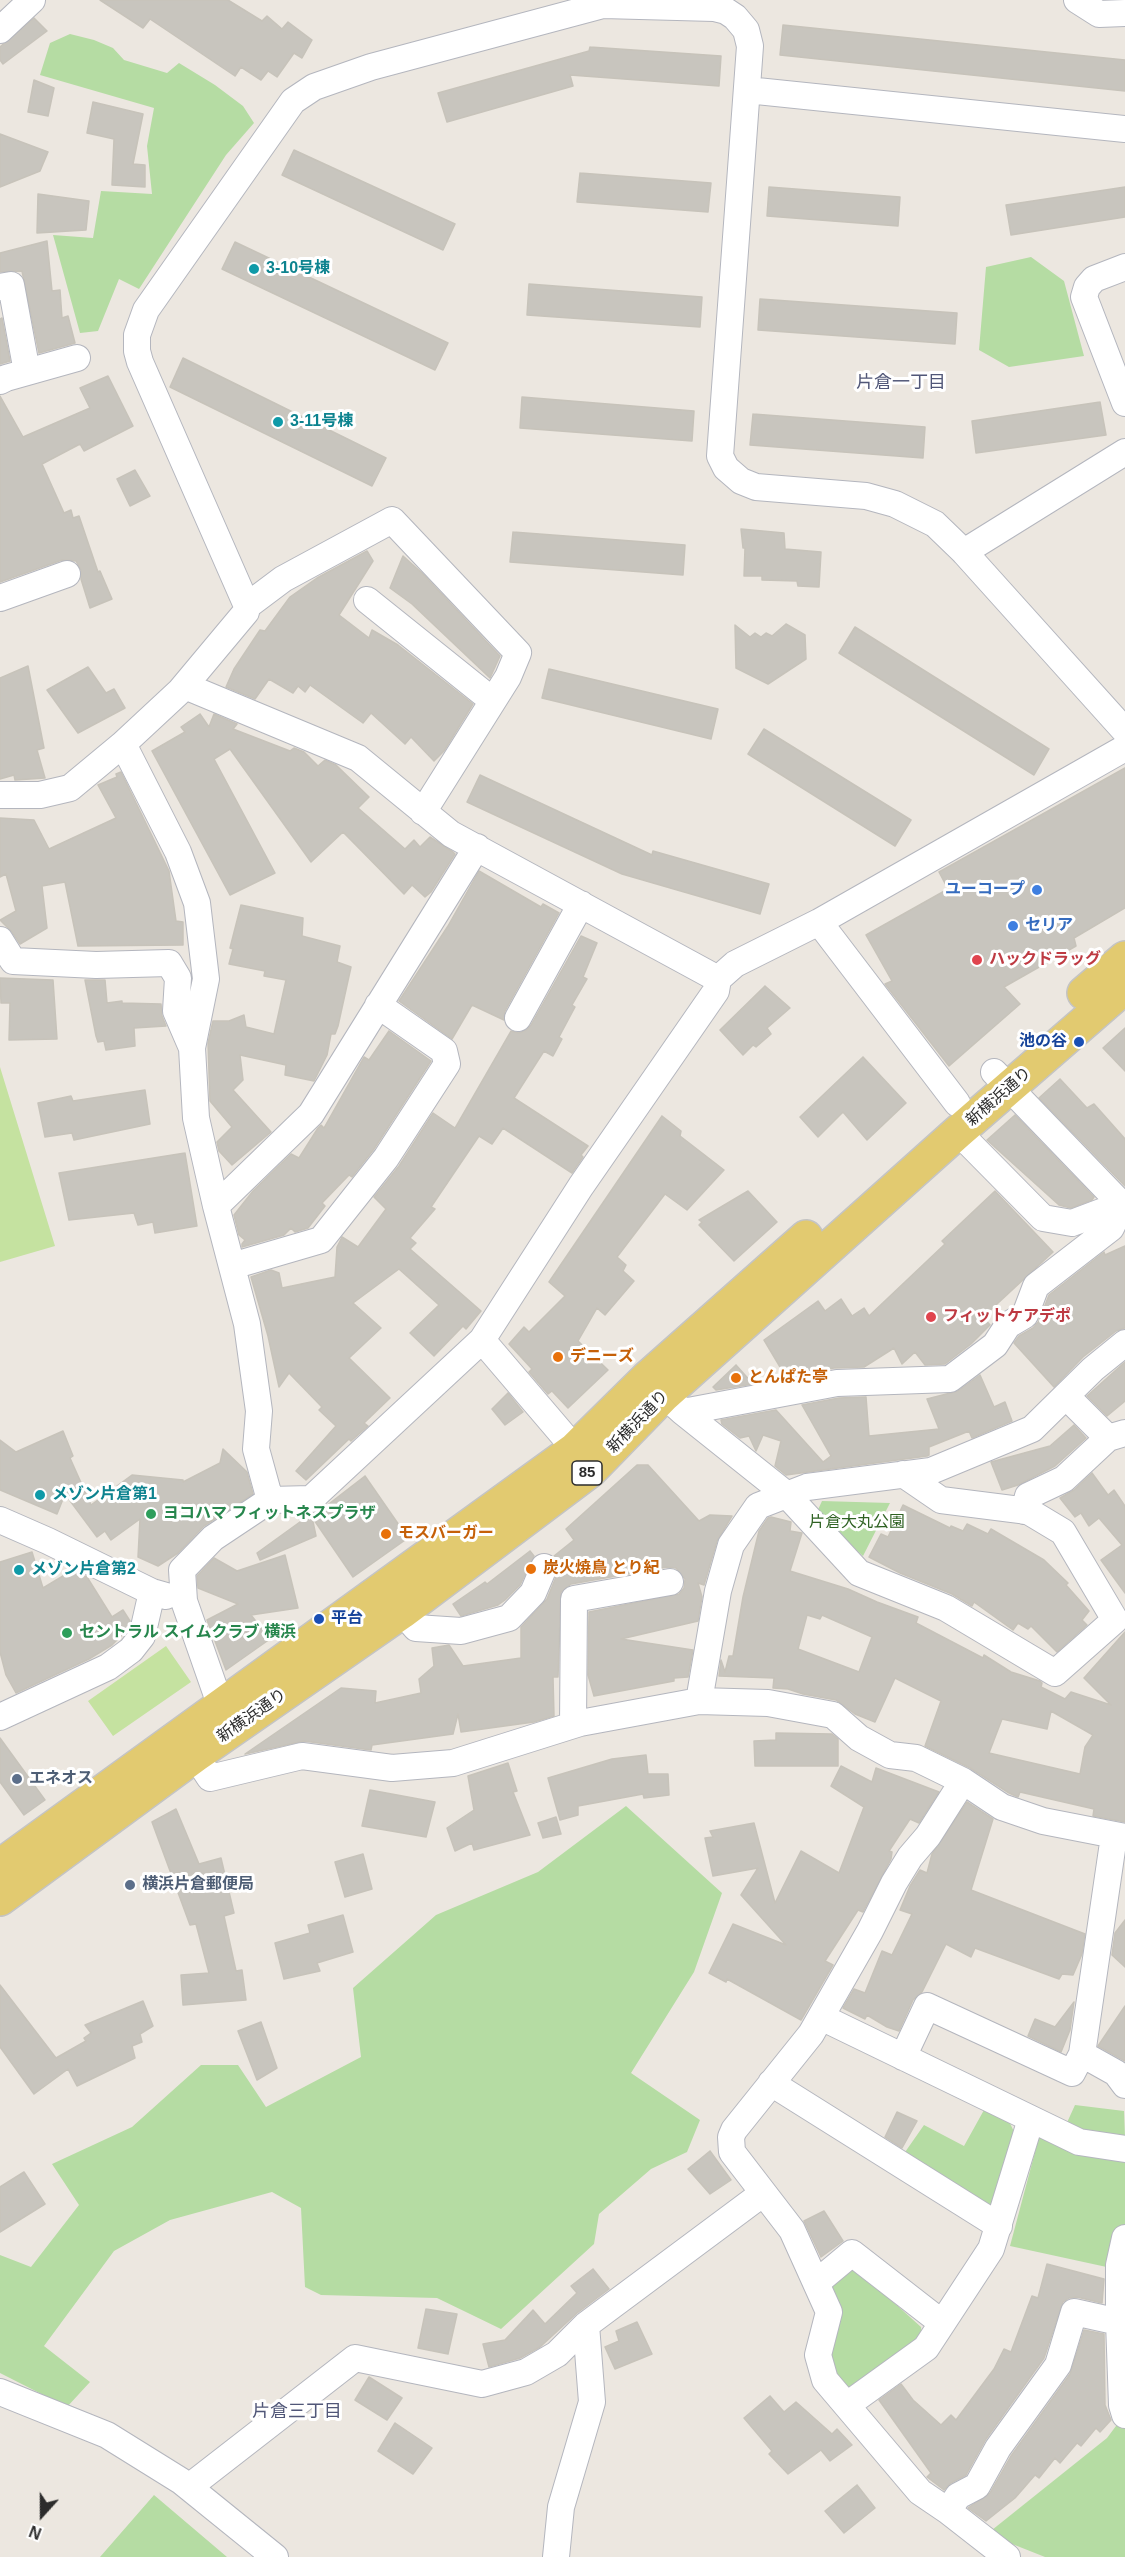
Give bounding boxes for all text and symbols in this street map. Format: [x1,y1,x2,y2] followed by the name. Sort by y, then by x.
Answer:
[266,259,330,279] place label: 3-10号棟
[247,262,261,276] marker: 3-10号棟
[856,372,946,394] district label: 片倉一丁目
[290,412,353,432] place label: 3-11号棟
[271,415,285,429] marker: 3-11号棟
[945,880,1025,900] place label: ユーコープ
[1030,883,1044,897] marker: ユーコープ
[1025,916,1073,936] place label: セリア
[1006,919,1020,933] marker: セリア
[989,950,1101,970] place label: ハックドラッグ
[970,953,984,967] marker: ハックドラッグ
[1019,1032,1067,1052] place label: 池の谷
[1072,1035,1086,1049] marker: 池の谷
[963,1064,1035,1130] street label: 新横浜通り
[943,1307,1071,1327] place label: フィットケアデポ
[924,1310,938,1324] marker: フィットケアデポ
[570,1347,634,1367] place label: デニーズ
[551,1350,565,1364] marker: デニーズ
[748,1368,828,1388] place label: とんぱた亭
[729,1371,743,1385] marker: とんぱた亭
[603,1387,673,1457] street label: 新横浜通り
[572,1461,602,1485] road number: 85
[52,1485,157,1505] place label: メゾン片倉第1
[33,1488,47,1502] marker: メゾン片倉第1
[163,1504,375,1524] place label: ヨコハマ フィットネスプラザ
[144,1507,158,1521] marker: ヨコハマ フィットネスプラザ
[809,1513,905,1533] park label: 片倉大丸公園
[398,1524,494,1544] place label: モスバーガー
[379,1527,393,1541] marker: モスバーガー
[543,1559,659,1579] place label: 炭火焼鳥 とり紀
[31,1560,136,1580] place label: メゾン片倉第2
[524,1562,538,1576] marker: 炭火焼鳥 とり紀
[12,1563,26,1577] marker: メゾン片倉第2
[331,1609,363,1629] place label: 平台
[312,1612,326,1626] marker: 平台
[79,1623,296,1643] place label: セントラル スイムクラブ 横浜
[60,1626,74,1640] marker: セントラル スイムクラブ 横浜
[214,1685,290,1747] street label: 新横浜通り
[29,1769,93,1789] place label: エネオス
[10,1772,24,1786] marker: エネオス
[142,1875,254,1895] place label: 横浜片倉郵便局
[123,1878,137,1892] marker: 横浜片倉郵便局
[252,2401,342,2423] district label: 片倉三丁目
[12,2485,72,2545] north arrow
[27,2522,44,2542] text: N

